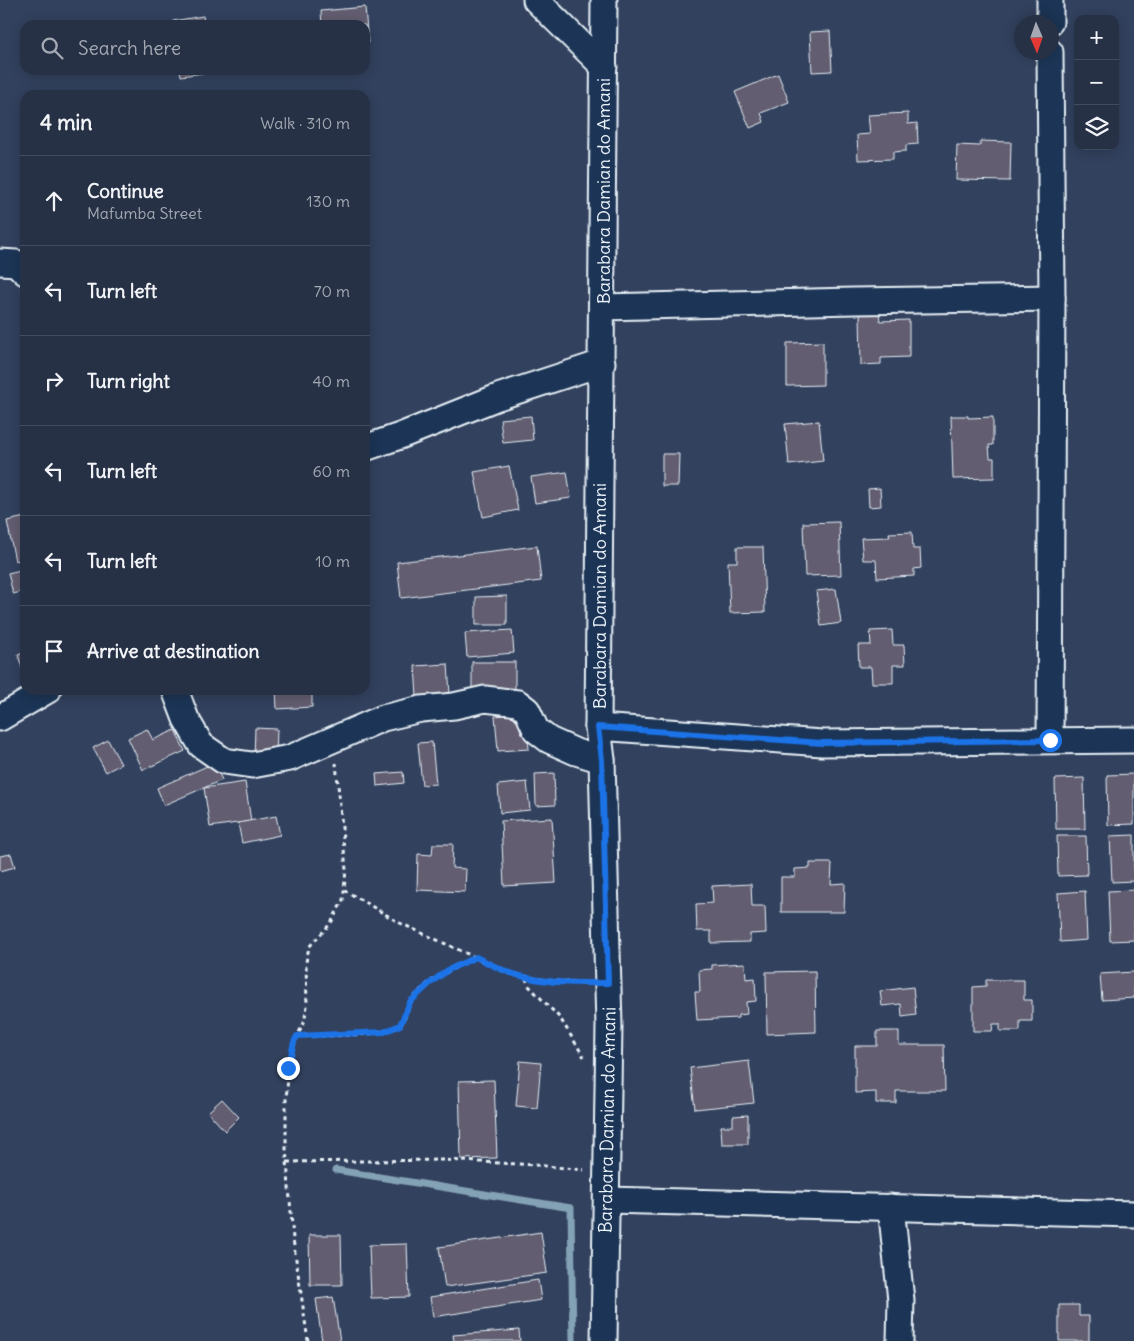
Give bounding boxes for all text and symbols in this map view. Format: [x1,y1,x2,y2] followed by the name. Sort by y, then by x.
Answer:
[1014,15,1059,60] north arrow
[1074,15,1119,150] map controls
[1074,15,1119,60] button: +
[20,20,370,75] search box
[38,34,66,62] icon: search
[78,36,181,60] text: Search here
[1074,60,1119,105] button: −
[592,78,615,304] street label: Barabara Damian do Amani
[1074,105,1119,150] button: layers
[40,109,92,136] text: 4 min
[260,113,350,133] text: Walk · 310 m
[87,179,164,203] text: Continue
[40,187,68,215] icon: ahead
[306,191,350,211] text: 130 m
[87,203,202,223] text: Mafumba Street
[40,277,68,305] icon: left
[87,279,157,303] text: Turn left
[314,281,350,301] text: 70 m
[40,367,68,395] icon: right
[87,369,170,393] text: Turn right
[312,371,350,391] text: 40 m
[40,457,68,485] icon: left
[87,459,157,483] text: Turn left
[312,461,350,481] text: 60 m
[588,483,611,709] street label: Barabara Damian do Amani
[40,547,68,575] icon: left
[87,549,157,573] text: Turn left
[315,551,350,571] text: 10 m
[40,637,68,665] icon: arrive
[87,639,260,663] text: Arrive at destination
[1039,729,1062,752] route start
[594,1007,620,1233] street label: Barabara Damian do Amani
[277,1057,300,1080] route end

